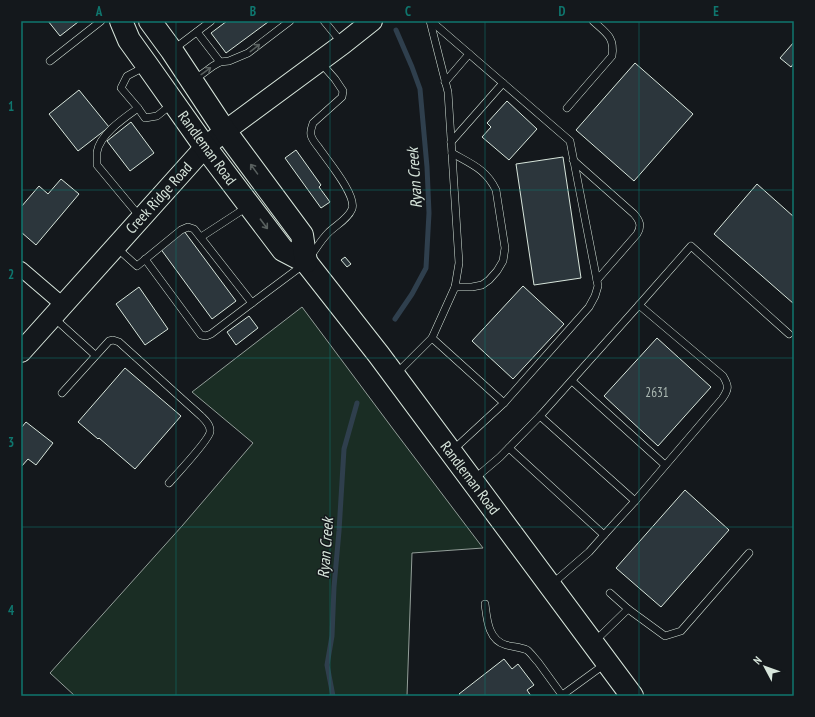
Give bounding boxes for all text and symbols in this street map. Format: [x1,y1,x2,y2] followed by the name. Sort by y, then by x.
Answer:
[95,3,103,20] text: A
[250,3,256,20] text: B
[405,3,411,20] text: C
[559,3,566,20] text: D
[713,3,719,20] text: E
[250,43,261,52] one-way arrow
[200,67,211,75] one-way arrow
[8,98,14,115] text: 1
[174,107,241,189] street label: Randleman Road
[402,145,426,209] water label: Ryan Creek
[121,158,196,237] street label: Creek Ridge Road
[250,164,258,175] one-way arrow
[259,219,268,230] one-way arrow
[8,266,14,283] text: 2
[645,384,669,401] house number: 2631
[8,434,14,451] text: 3
[437,437,504,518] street label: Randleman Road
[313,515,337,579] water label: Ryan Creek
[8,602,15,619] text: 4
[745,647,785,687] north arrow
[750,654,765,667] text: N

